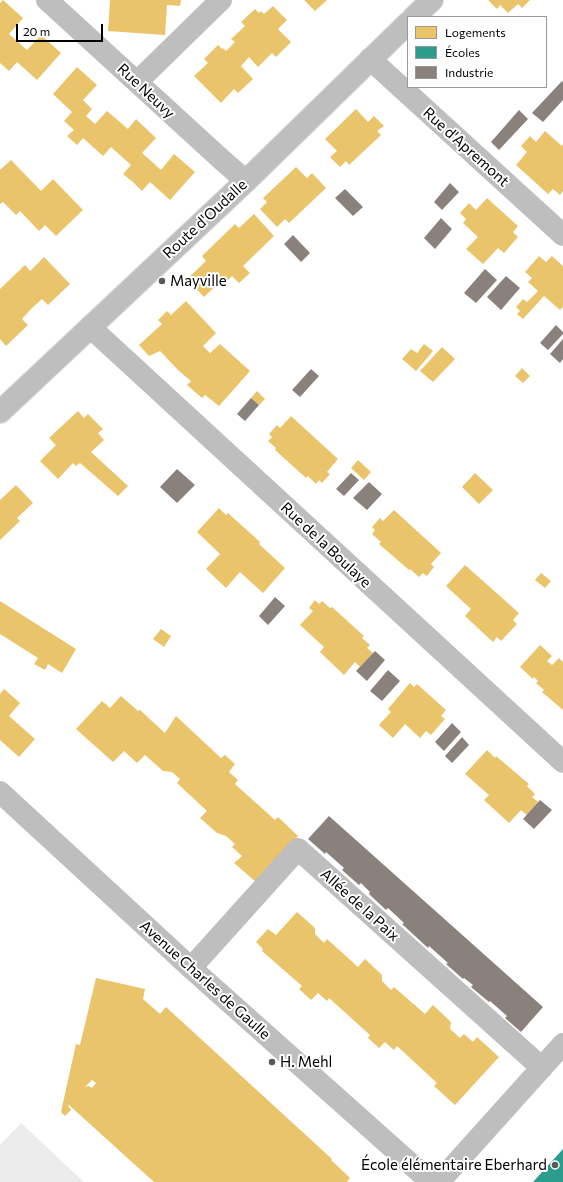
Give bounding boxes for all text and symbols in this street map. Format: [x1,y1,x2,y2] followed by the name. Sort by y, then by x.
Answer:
[18,16,105,42] scale bar
[407,16,547,88] legend
[23,24,50,38] text: 20 m
[445,25,506,39] text: Logements
[445,45,480,59] text: Écoles
[113,60,179,122] street label: Rue Neuvy
[445,65,493,79] text: Industrie
[419,104,513,190] street label: Rue d'Apremont
[159,176,251,262] street label: Route d'Oudalle
[170,272,227,290] place label: Mayville
[157,276,167,286] marker: Mayville
[277,499,375,591] street label: Rue de la Boulaye
[317,865,403,945] street label: Allée de la Paix
[136,917,274,1043] street label: Avenue Charles de Gaulle
[280,1053,332,1071] place label: H. Mehl
[267,1057,277,1067] marker: H. Mehl
[361,1156,547,1174] place label: École élémentaire Eberhard
[550,1160,560,1170] marker: École élémentaire Eberhard

